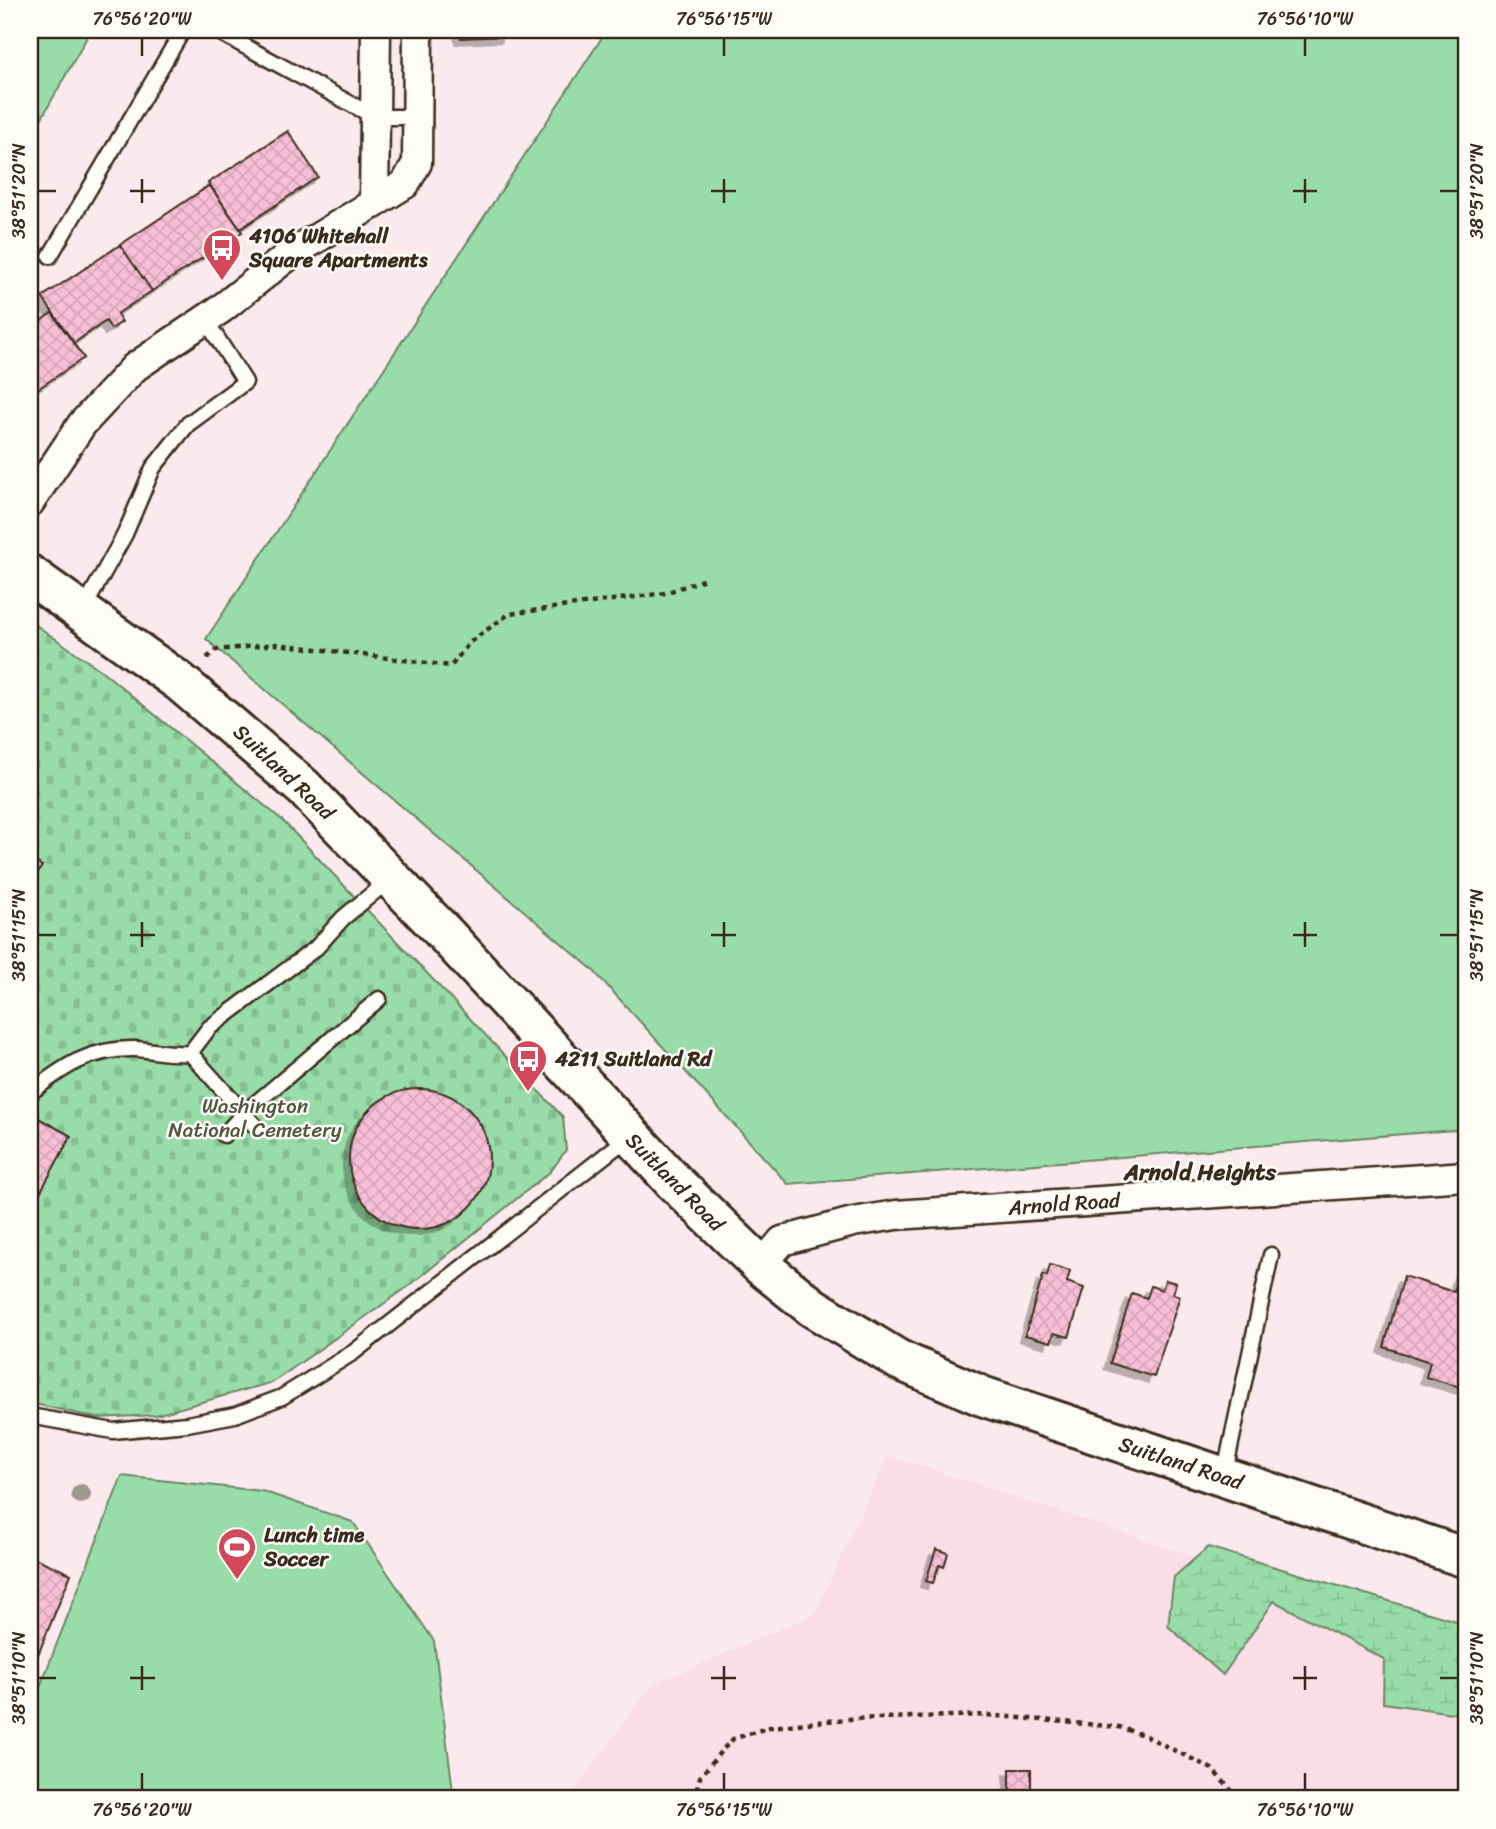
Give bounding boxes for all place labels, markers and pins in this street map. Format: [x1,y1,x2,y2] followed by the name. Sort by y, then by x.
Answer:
[248,217,428,279] place label: 4106 Whitehall Square Apartments
[201,227,243,282] bus stop icon: 4106 Whitehall Square Apartments
[507,1038,549,1093] bus stop icon: 4211 Suitland Rd
[554,1040,713,1078] place label: 4211 Suitland Rd
[263,1516,365,1578] place label: Lunch time Soccer
[216,1526,258,1581] sports icon: Lunch time Soccer

